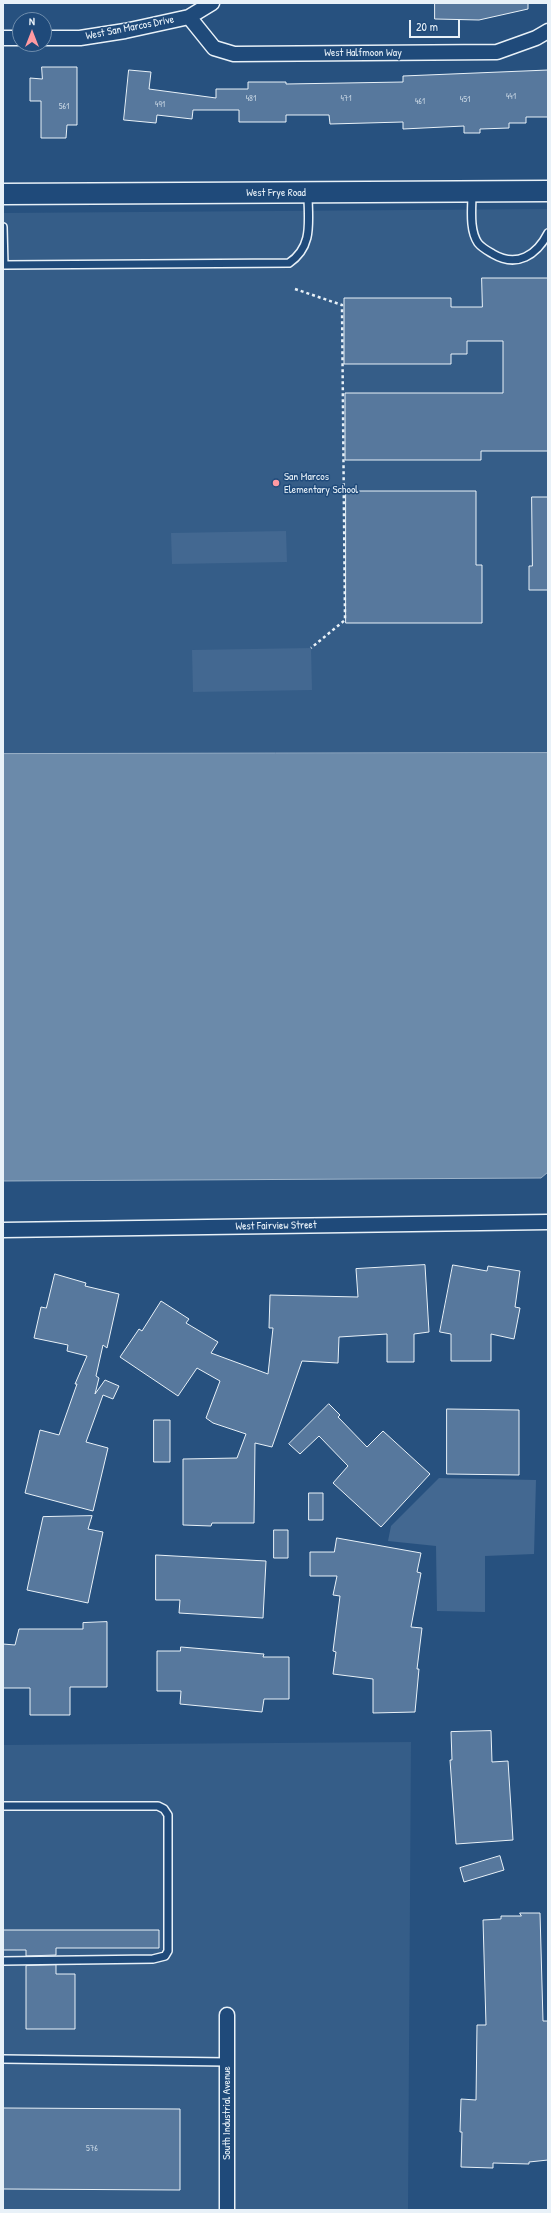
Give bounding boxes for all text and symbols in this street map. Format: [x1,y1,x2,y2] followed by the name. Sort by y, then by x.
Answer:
[12,12,52,52] north arrow
[411,12,462,38] scale bar
[85,13,175,43] street label: West San Marcos Drive
[29,14,35,28] text: N
[416,18,438,35] text: 20 m
[324,46,402,60] street label: West Halfmoon Way
[506,92,516,102] house number: 441
[246,94,256,104] house number: 481
[340,94,352,104] house number: 471
[460,95,470,105] house number: 451
[415,97,425,107] house number: 461
[155,100,165,110] house number: 491
[59,102,69,112] house number: 561
[246,186,306,200] street label: West Frye Road
[284,470,358,496] place label: San Marcos Elementary School
[271,478,281,488] marker: San Marcos Elementary School
[235,1219,317,1233] street label: West Fairview Street
[220,2066,234,2160] street label: South Industrial Avenue
[86,2144,98,2154] house number: 576

